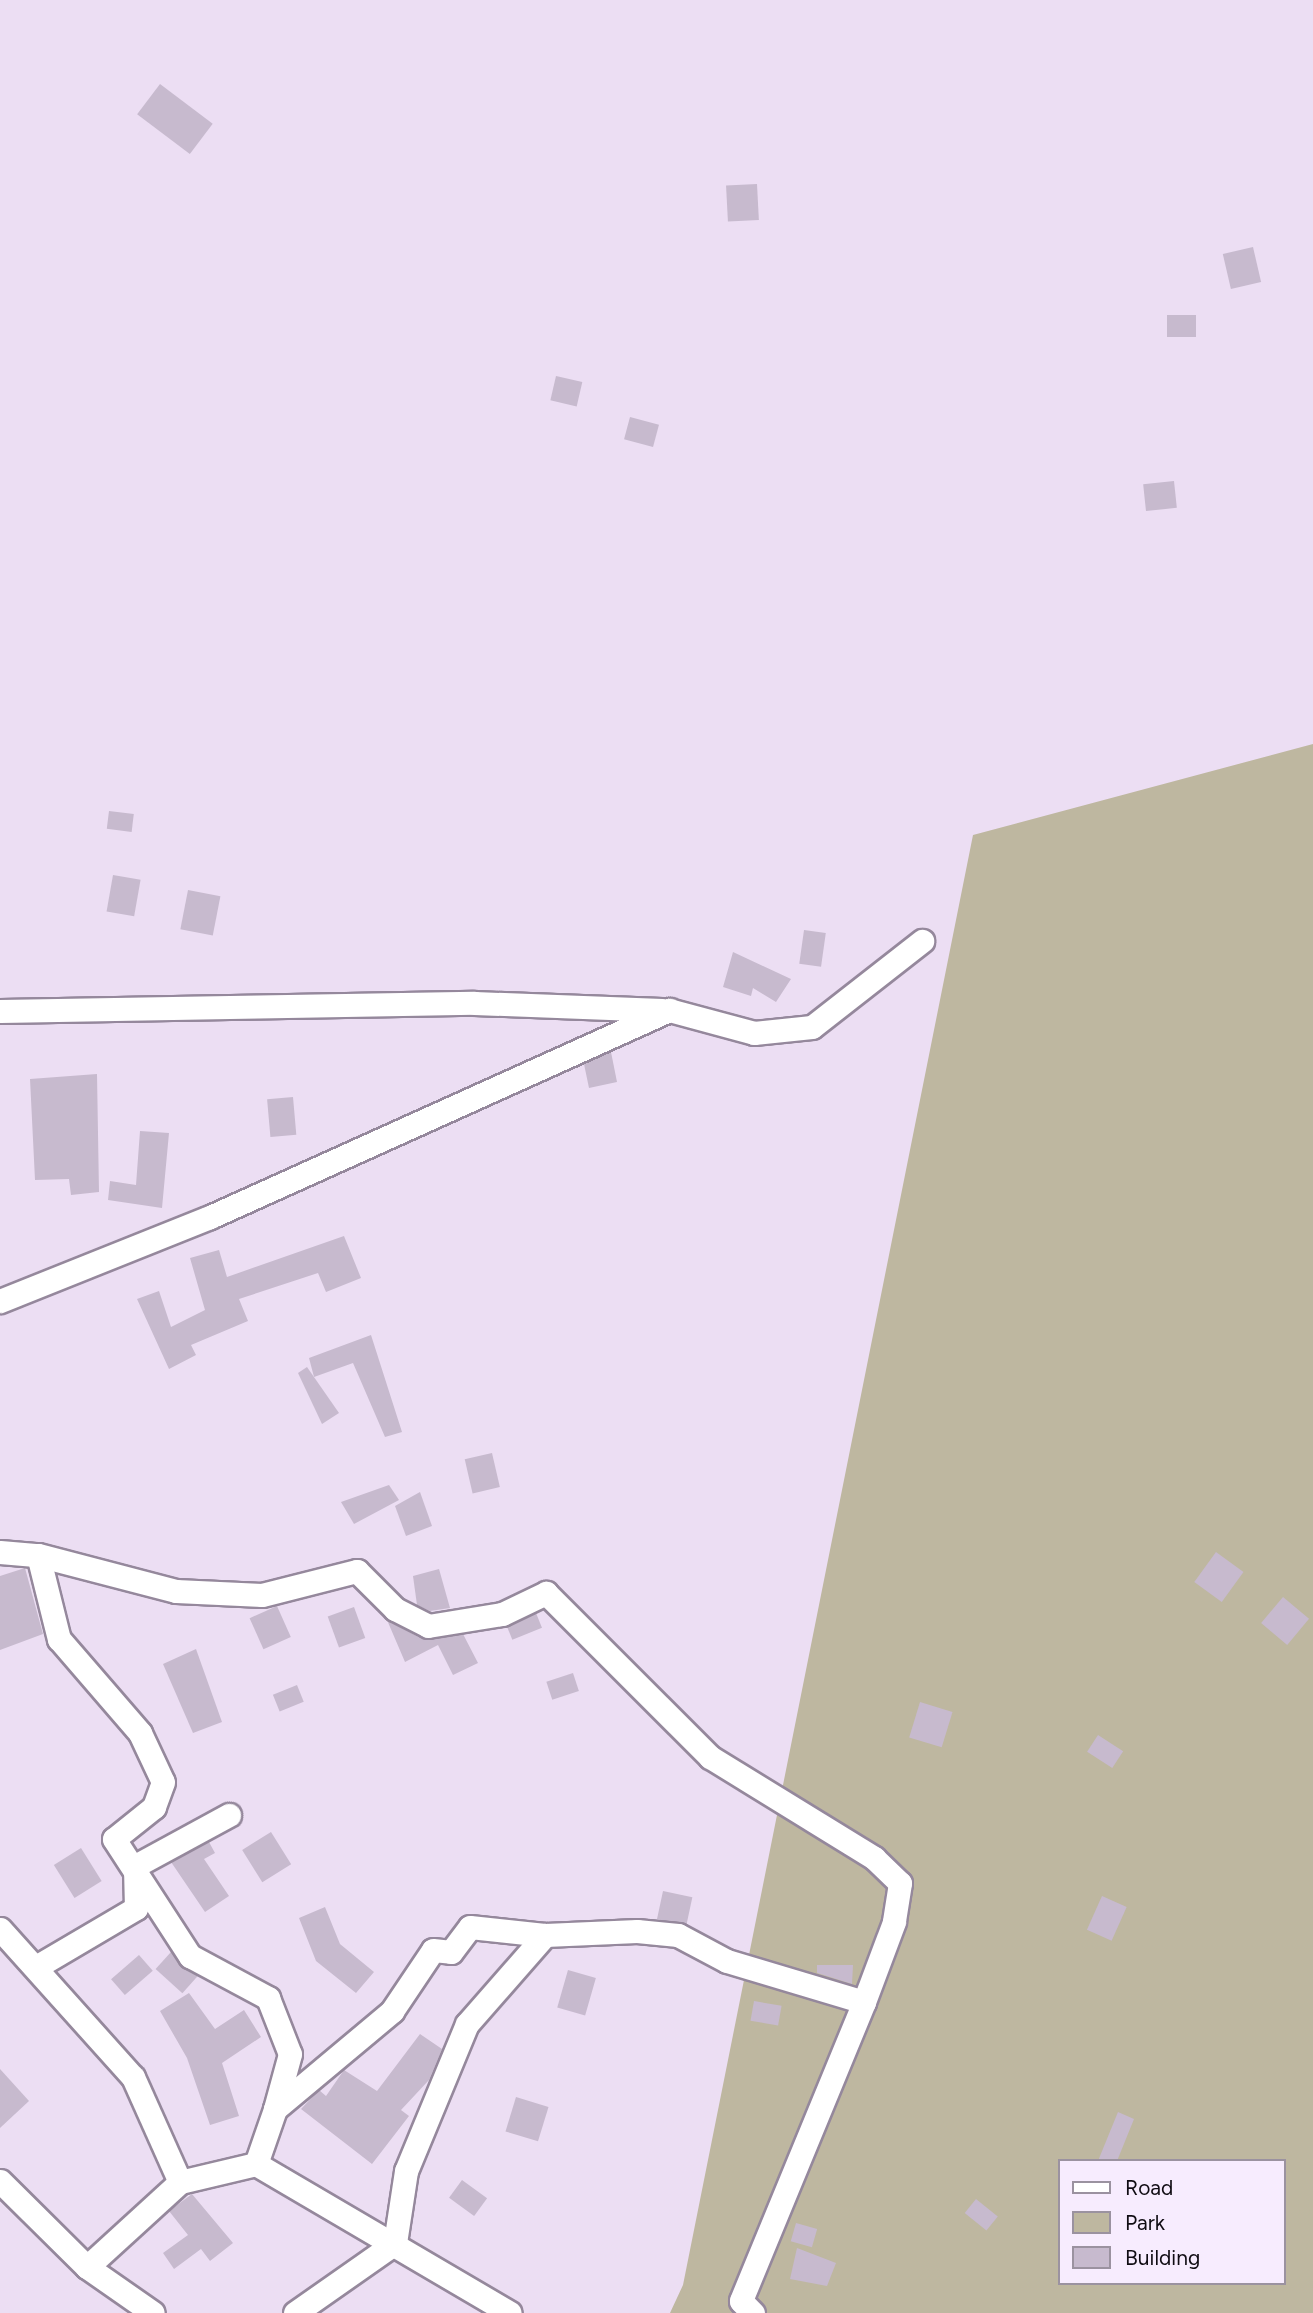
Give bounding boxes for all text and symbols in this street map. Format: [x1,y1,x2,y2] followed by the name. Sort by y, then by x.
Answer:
[1058,2159,1285,2285] legend
[1125,2175,1173,2200] text: Road
[1125,2210,1165,2235] text: Park
[1125,2245,1200,2270] text: Building

